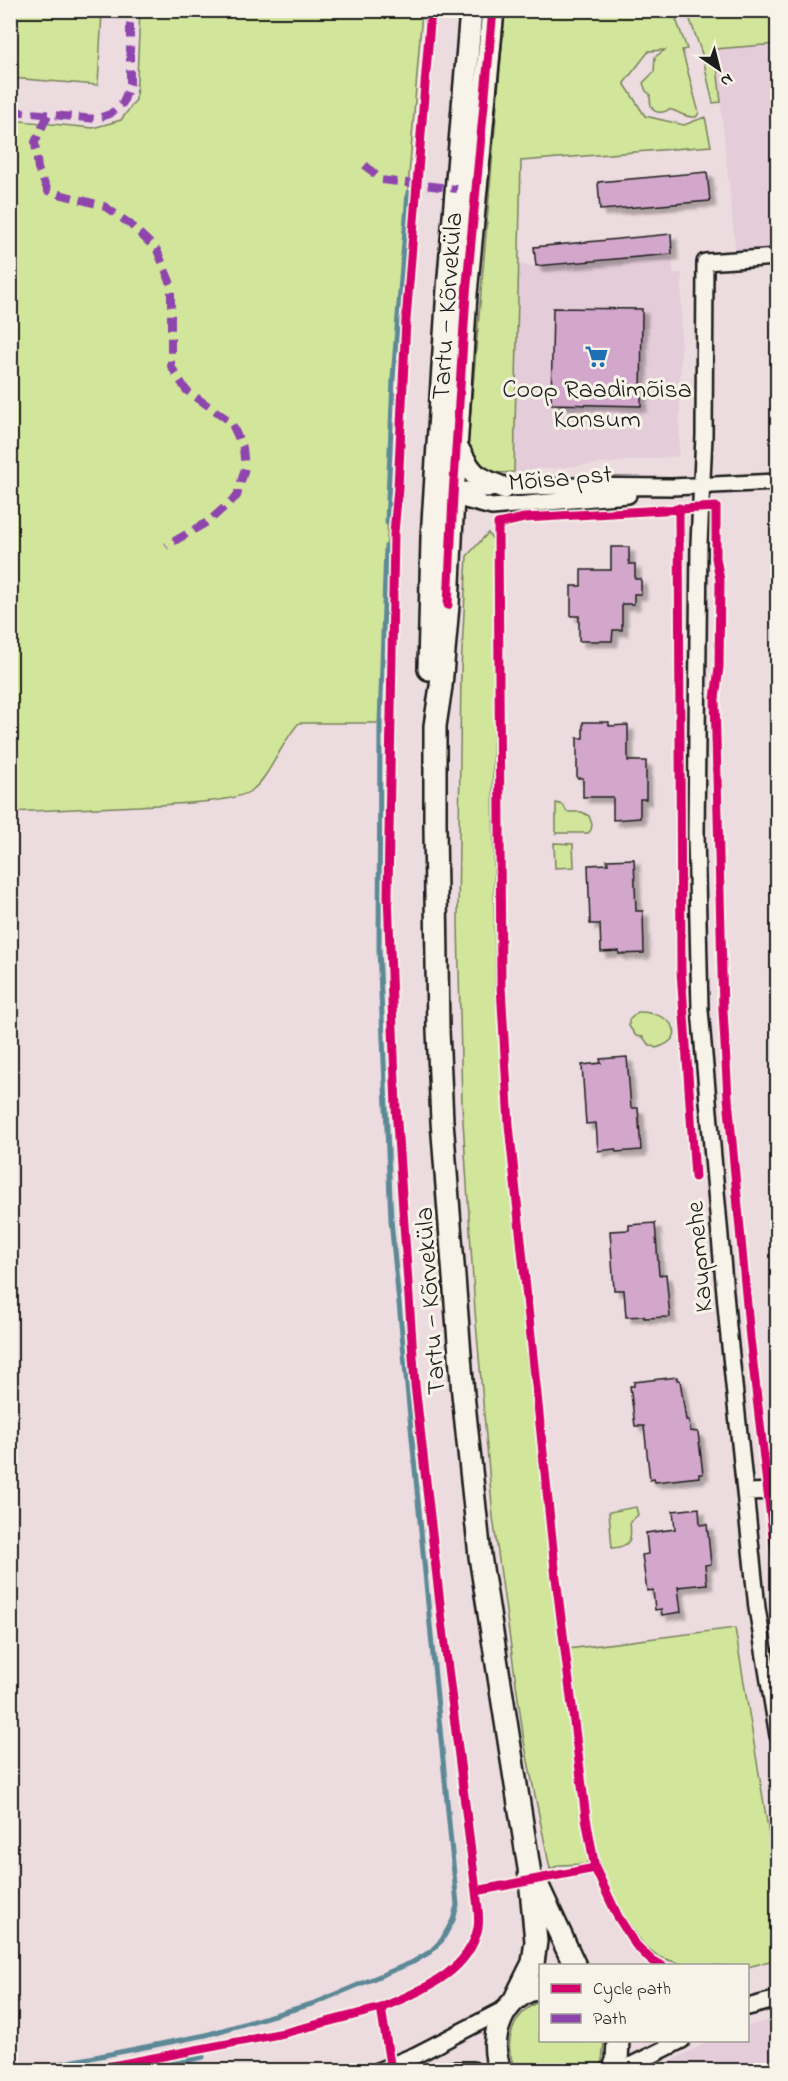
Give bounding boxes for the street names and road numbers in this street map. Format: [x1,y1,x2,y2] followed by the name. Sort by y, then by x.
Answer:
[423,211,475,401] street label: Tartu — Kõrveküla
[507,457,614,503] street label: Mõisa pst
[677,1199,725,1314] street label: Kaupmehe
[406,1206,458,1396] street label: Tartu — Kõrveküla

